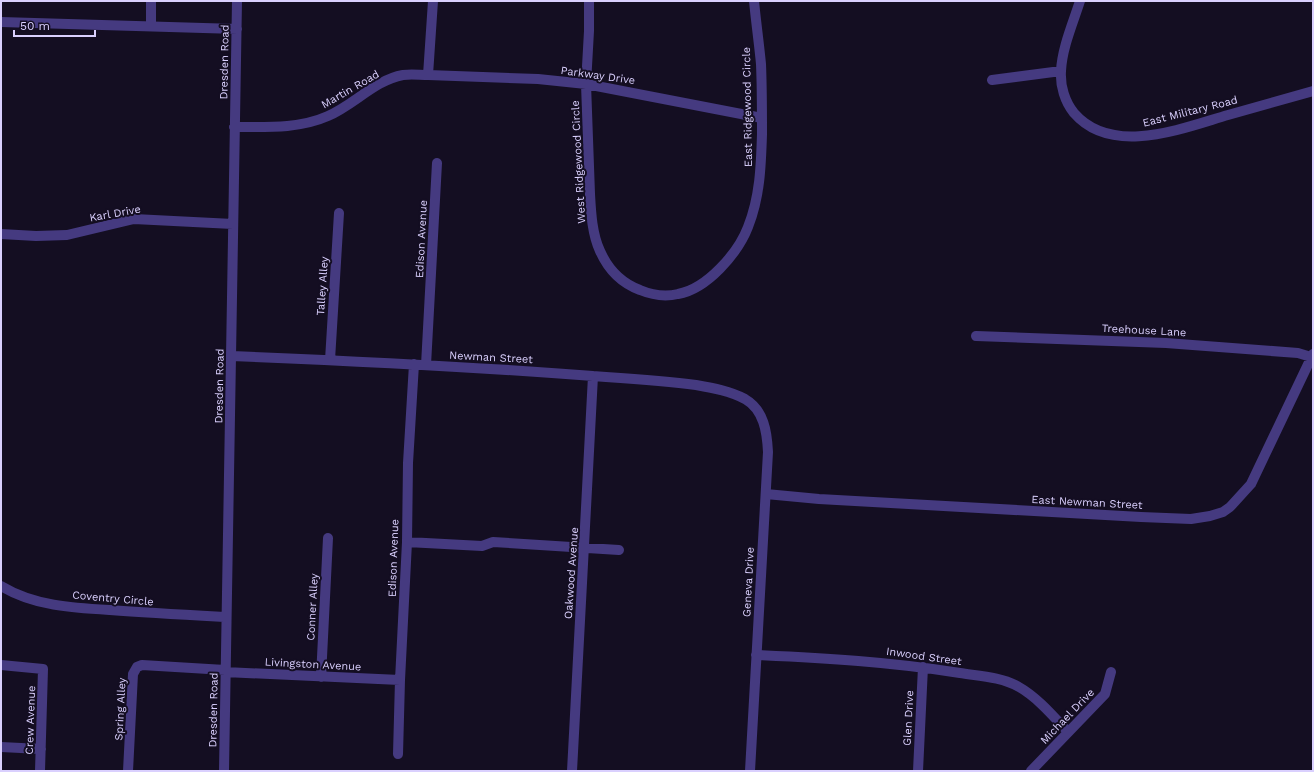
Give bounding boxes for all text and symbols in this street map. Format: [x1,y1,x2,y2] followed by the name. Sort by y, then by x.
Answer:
[14,12,95,38] scale bar
[20,19,50,33] text: 50 m
[217,24,232,100] street label: Dresden Road
[740,47,755,167] street label: East Ridgewood Circle
[560,64,636,87] street label: Parkway Drive
[319,68,382,111] street label: Martin Road
[1141,93,1239,130] street label: East Military Road
[569,100,588,224] street label: West Ridgewood Circle
[413,200,430,278] street label: Edison Avenue
[88,203,142,224] street label: Karl Drive
[314,256,331,316] street label: Talley Alley
[1101,322,1187,339] street label: Treehouse Lane
[212,348,227,424] street label: Dresden Road
[449,349,534,366] street label: Newman Street
[1031,493,1143,512] street label: East Newman Street
[386,519,401,597] street label: Edison Avenue
[562,527,581,619] street label: Oakwood Avenue
[740,547,757,617] street label: Geneva Drive
[304,573,321,641] street label: Conner Alley
[72,588,154,609] street label: Coventry Circle
[885,645,963,668] street label: Inwood Street
[264,655,362,674] street label: Livingston Avenue
[206,672,221,748] street label: Dresden Road
[112,677,129,741] street label: Spring Alley
[23,685,38,755] street label: Crew Avenue
[1038,686,1097,747] street label: Michael Drive
[901,690,916,746] street label: Glen Drive

